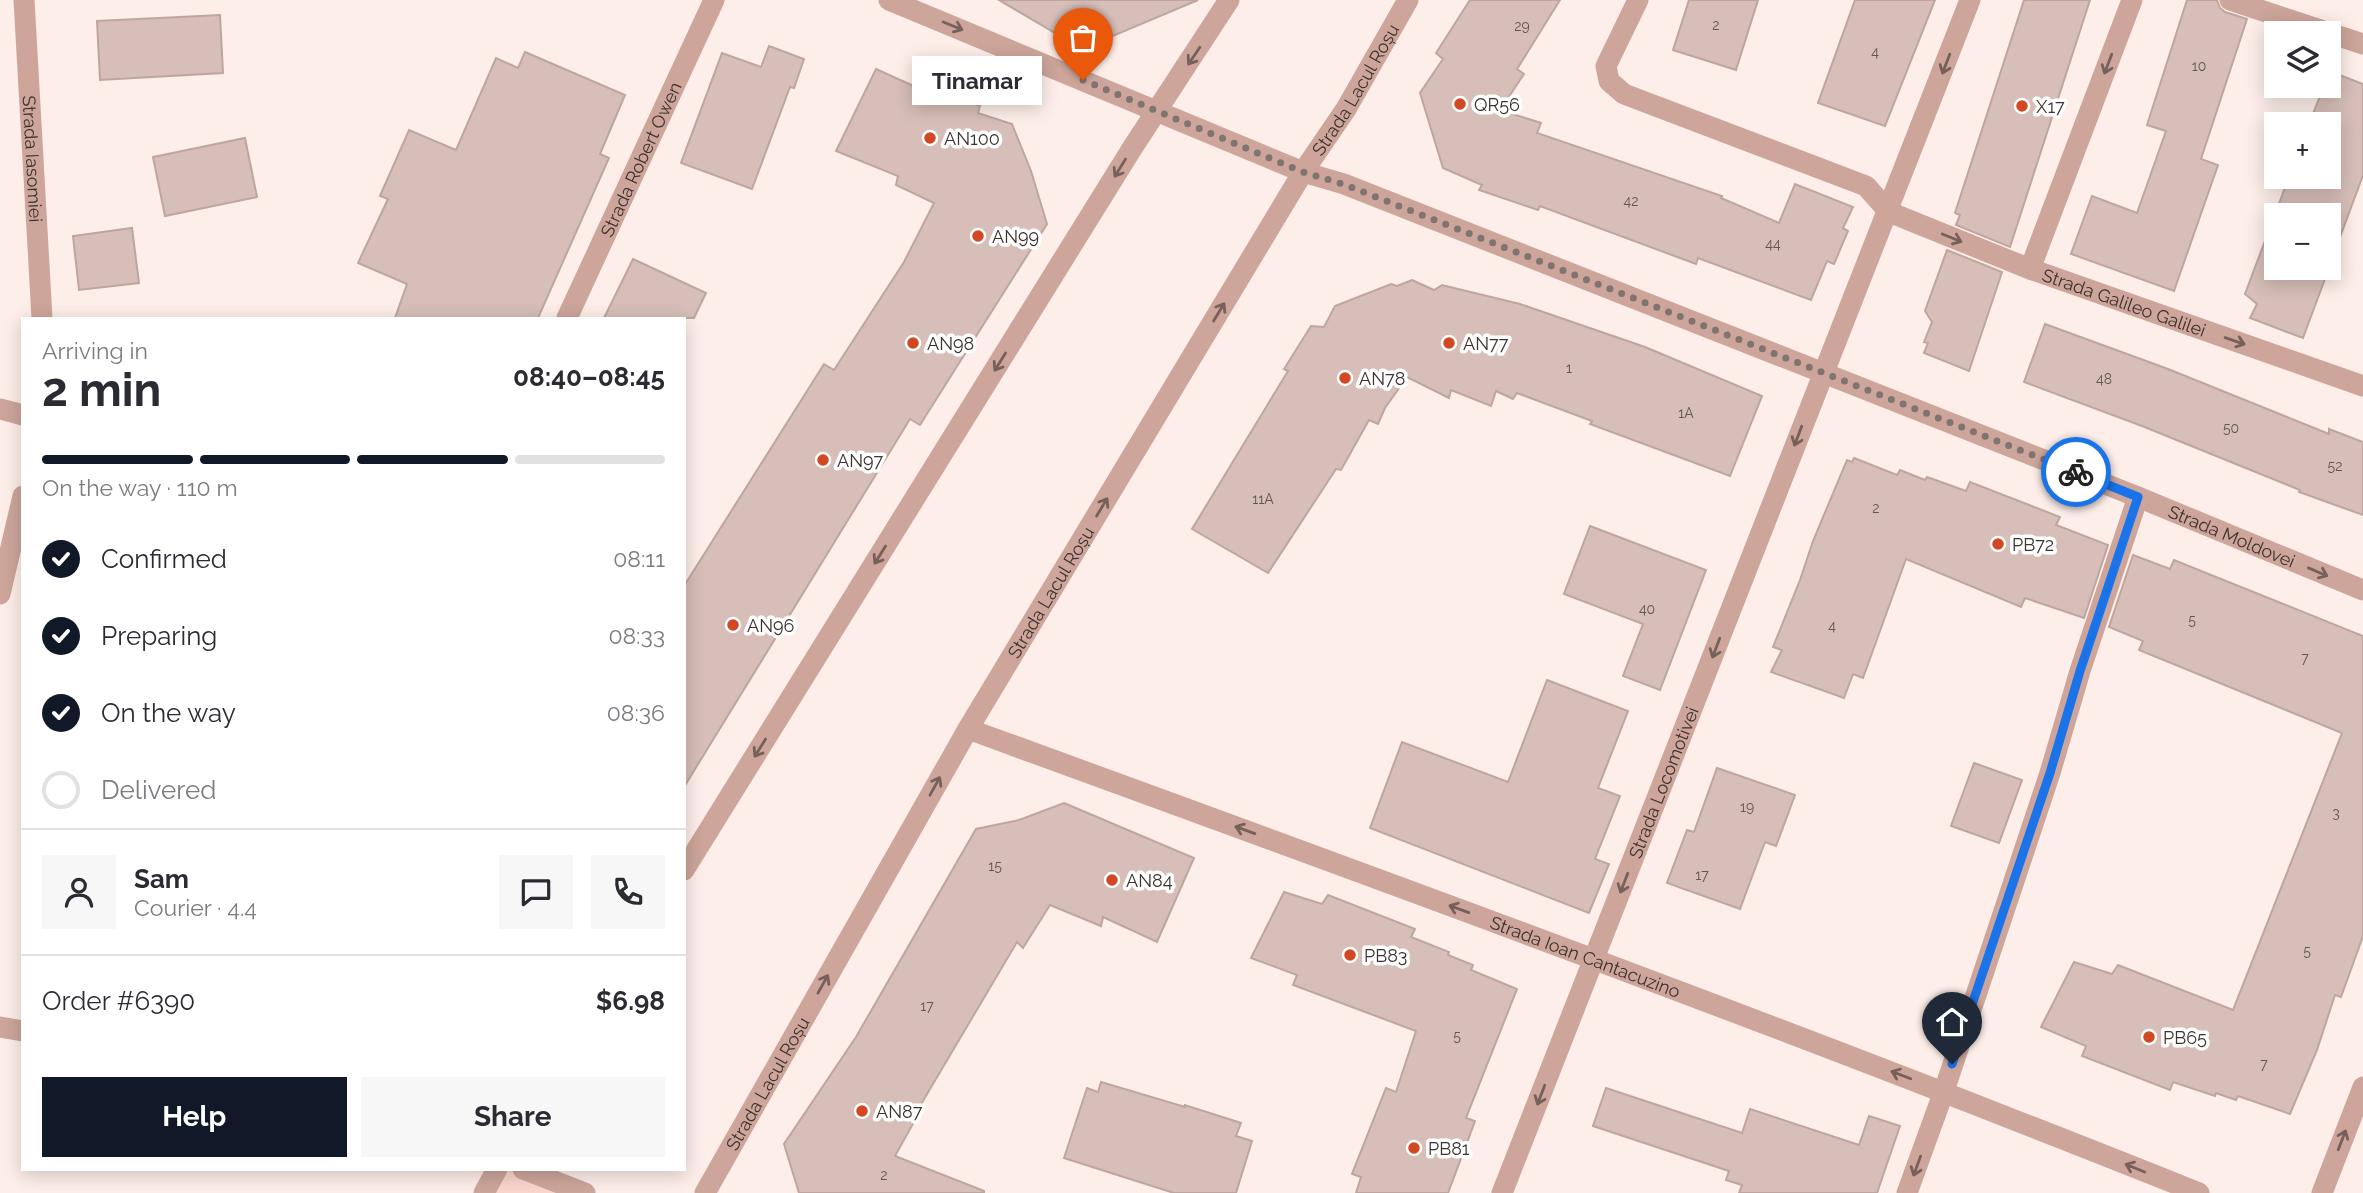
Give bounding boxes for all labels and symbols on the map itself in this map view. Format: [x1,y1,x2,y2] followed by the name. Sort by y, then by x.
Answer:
[1053,8,1113,80] pin
[1712,17,1720,33] house number: 2
[1514,18,1530,34] house number: 29
[941,20,963,33] one-way arrow
[1307,20,1403,159] street label: Strada Lacul Roșu
[1871,44,1879,60] house number: 4
[1187,46,1201,65] one-way arrow
[1939,52,1951,74] one-way arrow
[2101,52,2113,74] one-way arrow
[912,56,1041,104] callout: Tinamar
[2192,58,2206,74] house number: 10
[596,78,685,240] street label: Strada Robert Owen
[1474,94,1520,115] place label: QR56
[19,95,47,223] street label: Strada Iasomiei
[1452,96,1468,112] marker: QR56
[2036,96,2065,117] place label: X17
[2014,98,2030,114] marker: X17
[944,128,1000,149] place label: AN100
[922,130,938,146] marker: AN100
[1113,158,1127,178] one-way arrow
[1624,193,1638,209] house number: 42
[992,226,1039,247] place label: AN99
[970,228,986,244] marker: AN99
[1941,232,1962,245] one-way arrow
[1765,236,1781,252] house number: 44
[2040,264,2209,340] street label: Strada Galileo Galilei
[1213,302,1227,322] one-way arrow
[927,333,974,354] place label: AN98
[1463,333,1509,354] place label: AN77
[905,335,921,351] marker: AN98
[1441,335,1457,351] marker: AN77
[2223,336,2245,348] one-way arrow
[993,351,1007,371] one-way arrow
[1566,360,1572,376] house number: 1
[1359,368,1405,389] place label: AN78
[1337,370,1353,386] marker: AN78
[2096,371,2112,387] house number: 48
[1678,405,1694,421] house number: 1A
[2223,420,2239,436] house number: 50
[1791,425,1804,447] one-way arrow
[2041,437,2111,507] courier
[837,450,883,471] place label: AN97
[815,452,831,468] marker: AN97
[2328,458,2342,474] house number: 52
[1252,491,1274,507] house number: 11A
[1095,497,1109,517] one-way arrow
[1872,500,1880,516] house number: 2
[2165,500,2298,571] street label: Strada Moldovei
[1003,523,1098,662] street label: Strada Lacul Roșu
[2012,534,2054,555] place label: PB72
[1990,536,2006,552] marker: PB72
[873,545,888,564] one-way arrow
[2307,566,2329,579] one-way arrow
[1639,601,1655,617] house number: 40
[2188,612,2196,628] house number: 5
[747,615,795,636] place label: AN96
[725,617,741,633] marker: AN96
[1828,618,1836,634] house number: 4
[1708,637,1721,658] one-way arrow
[2301,650,2309,666] house number: 7
[1624,704,1702,861] street label: Strada Locomotivei
[753,738,767,758] one-way arrow
[928,777,942,797] one-way arrow
[1740,799,1754,815] house number: 19
[2332,805,2340,821] house number: 3
[1235,823,1257,836] one-way arrow
[988,858,1002,874] house number: 15
[1695,867,1709,883] house number: 17
[1126,870,1173,891] place label: AN84
[1616,871,1629,893] one-way arrow
[1104,872,1120,888] marker: AN84
[1448,902,1470,914] one-way arrow
[1487,911,1684,1002] street label: Strada Ioan Cantacuzino
[2303,943,2311,959] house number: 5
[1364,945,1407,966] place label: PB83
[1342,947,1358,963] marker: PB83
[816,975,830,995] one-way arrow
[1922,992,1982,1064] pin
[920,998,934,1014] house number: 17
[721,1013,813,1154] street label: Strada Lacul Roșu
[2163,1027,2207,1048] place label: PB65
[1453,1028,1461,1044] house number: 5
[2141,1029,2157,1045] marker: PB65
[2260,1056,2268,1072] house number: 7
[1891,1067,1913,1080] one-way arrow
[1533,1083,1546,1105] one-way arrow
[876,1101,923,1122] place label: AN87
[854,1103,870,1119] marker: AN87
[2337,1130,2350,1152] one-way arrow
[1428,1138,1470,1159] place label: PB81
[1406,1140,1422,1156] marker: PB81
[1909,1155,1922,1177] one-way arrow
[2125,1160,2147,1173] one-way arrow
[880,1167,888,1183] house number: 2

